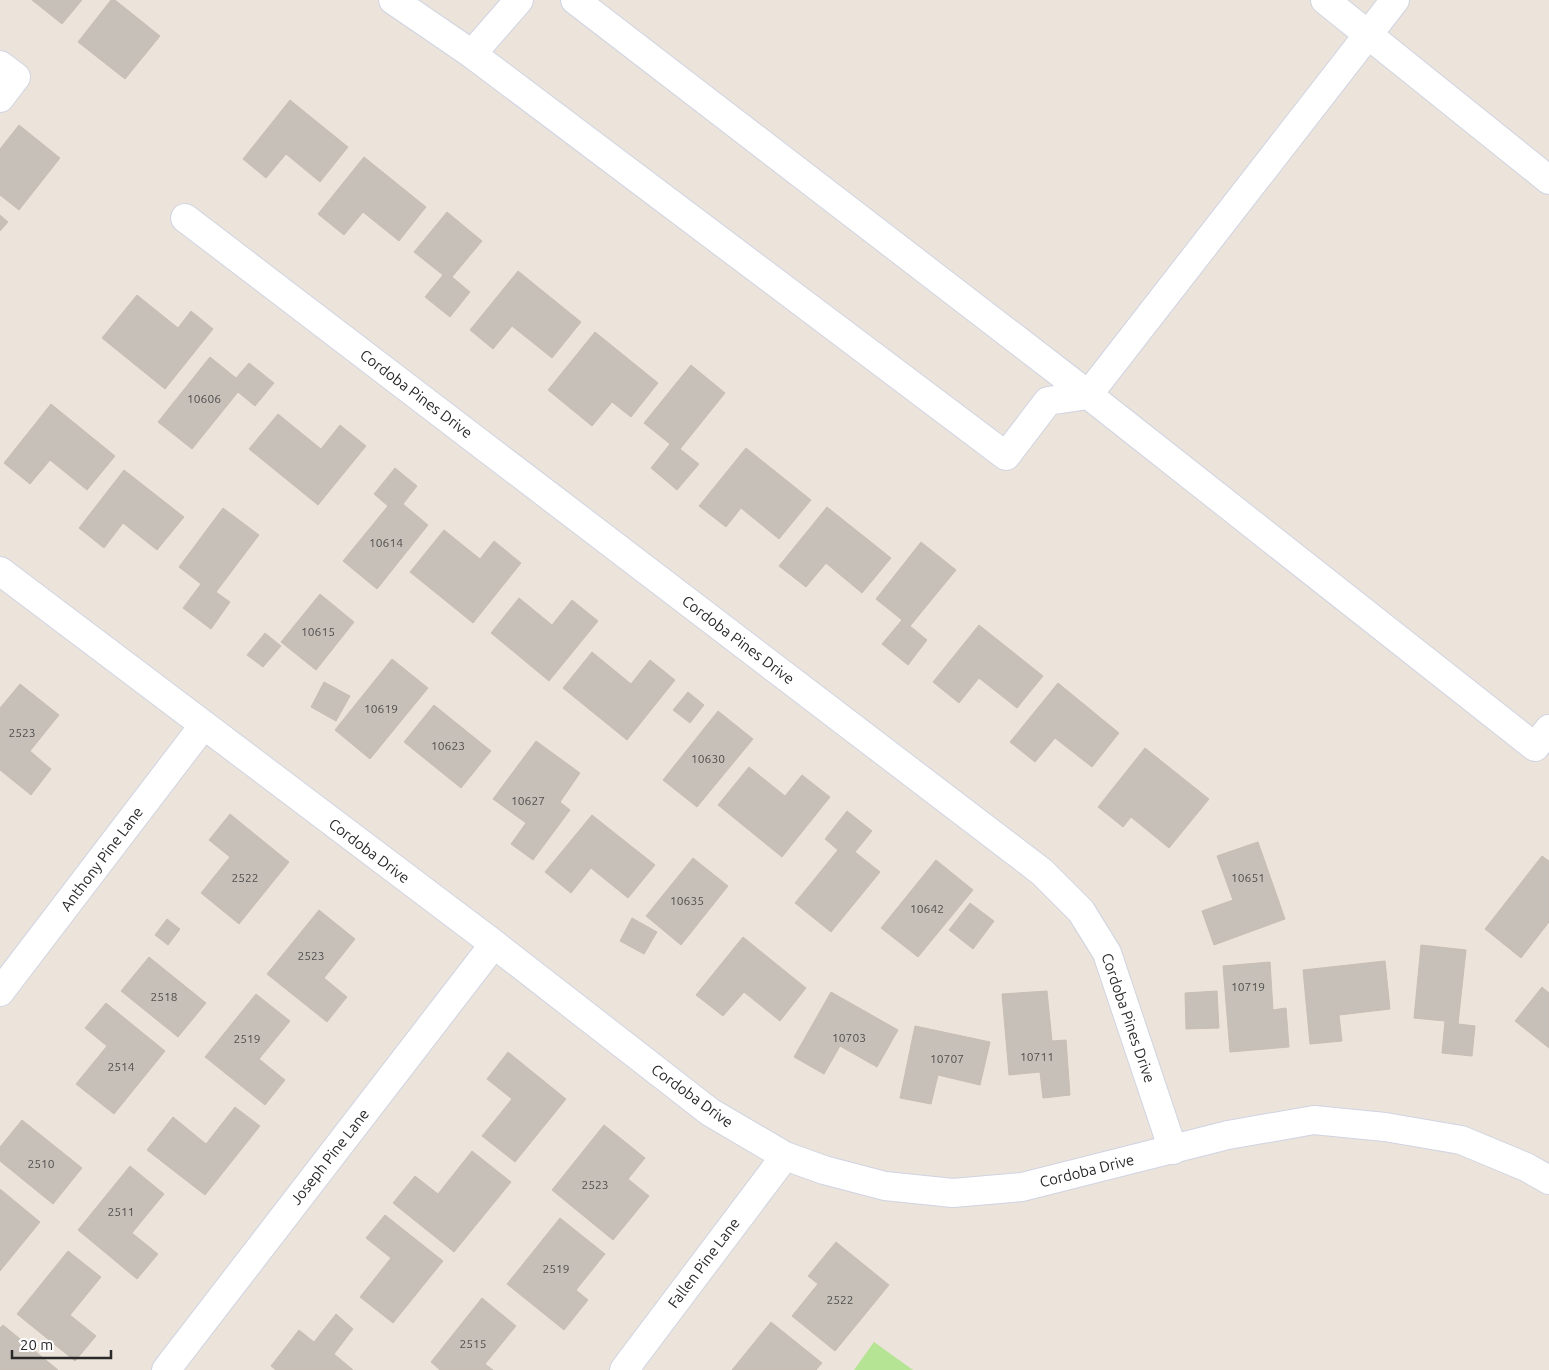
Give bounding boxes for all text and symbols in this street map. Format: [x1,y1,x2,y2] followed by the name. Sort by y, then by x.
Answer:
[357,346,476,441] street label: Cordoba Pines Drive
[187,392,221,405] house number: 10606
[369,536,403,549] house number: 10614
[679,592,798,687] street label: Cordoba Pines Drive
[301,625,335,638] house number: 10615
[364,702,398,715] house number: 10619
[8,726,36,739] house number: 2523
[431,739,465,752] house number: 10623
[691,752,725,765] house number: 10630
[511,794,545,807] house number: 10627
[57,803,146,914] street label: Anthony Pine Lane
[326,815,413,886] street label: Cordoba Drive
[231,871,259,884] house number: 2522
[1231,871,1265,884] house number: 10651
[670,894,704,907] house number: 10635
[910,902,944,915] house number: 10642
[297,949,325,962] house number: 2523
[1098,951,1159,1085] street label: Cordoba Pines Drive
[1231,980,1265,993] house number: 10719
[150,990,178,1003] house number: 2518
[832,1031,866,1044] house number: 10703
[233,1032,261,1045] house number: 2519
[1020,1050,1054,1063] house number: 10711
[930,1052,964,1065] house number: 10707
[107,1060,135,1073] house number: 2514
[648,1060,736,1131] street label: Cordoba Drive
[287,1105,372,1208] street label: Joseph Pine Lane
[1038,1151,1136,1190] street label: Cordoba Drive
[27,1157,55,1170] house number: 2510
[581,1178,609,1191] house number: 2523
[107,1205,135,1218] house number: 2511
[664,1214,743,1311] street label: Fallen Pine Lane
[542,1262,570,1275] house number: 2519
[826,1293,854,1306] house number: 2522
[12,1328,111,1360] scale bar
[20,1336,53,1353] text: 20 m
[459,1337,487,1350] house number: 2515

